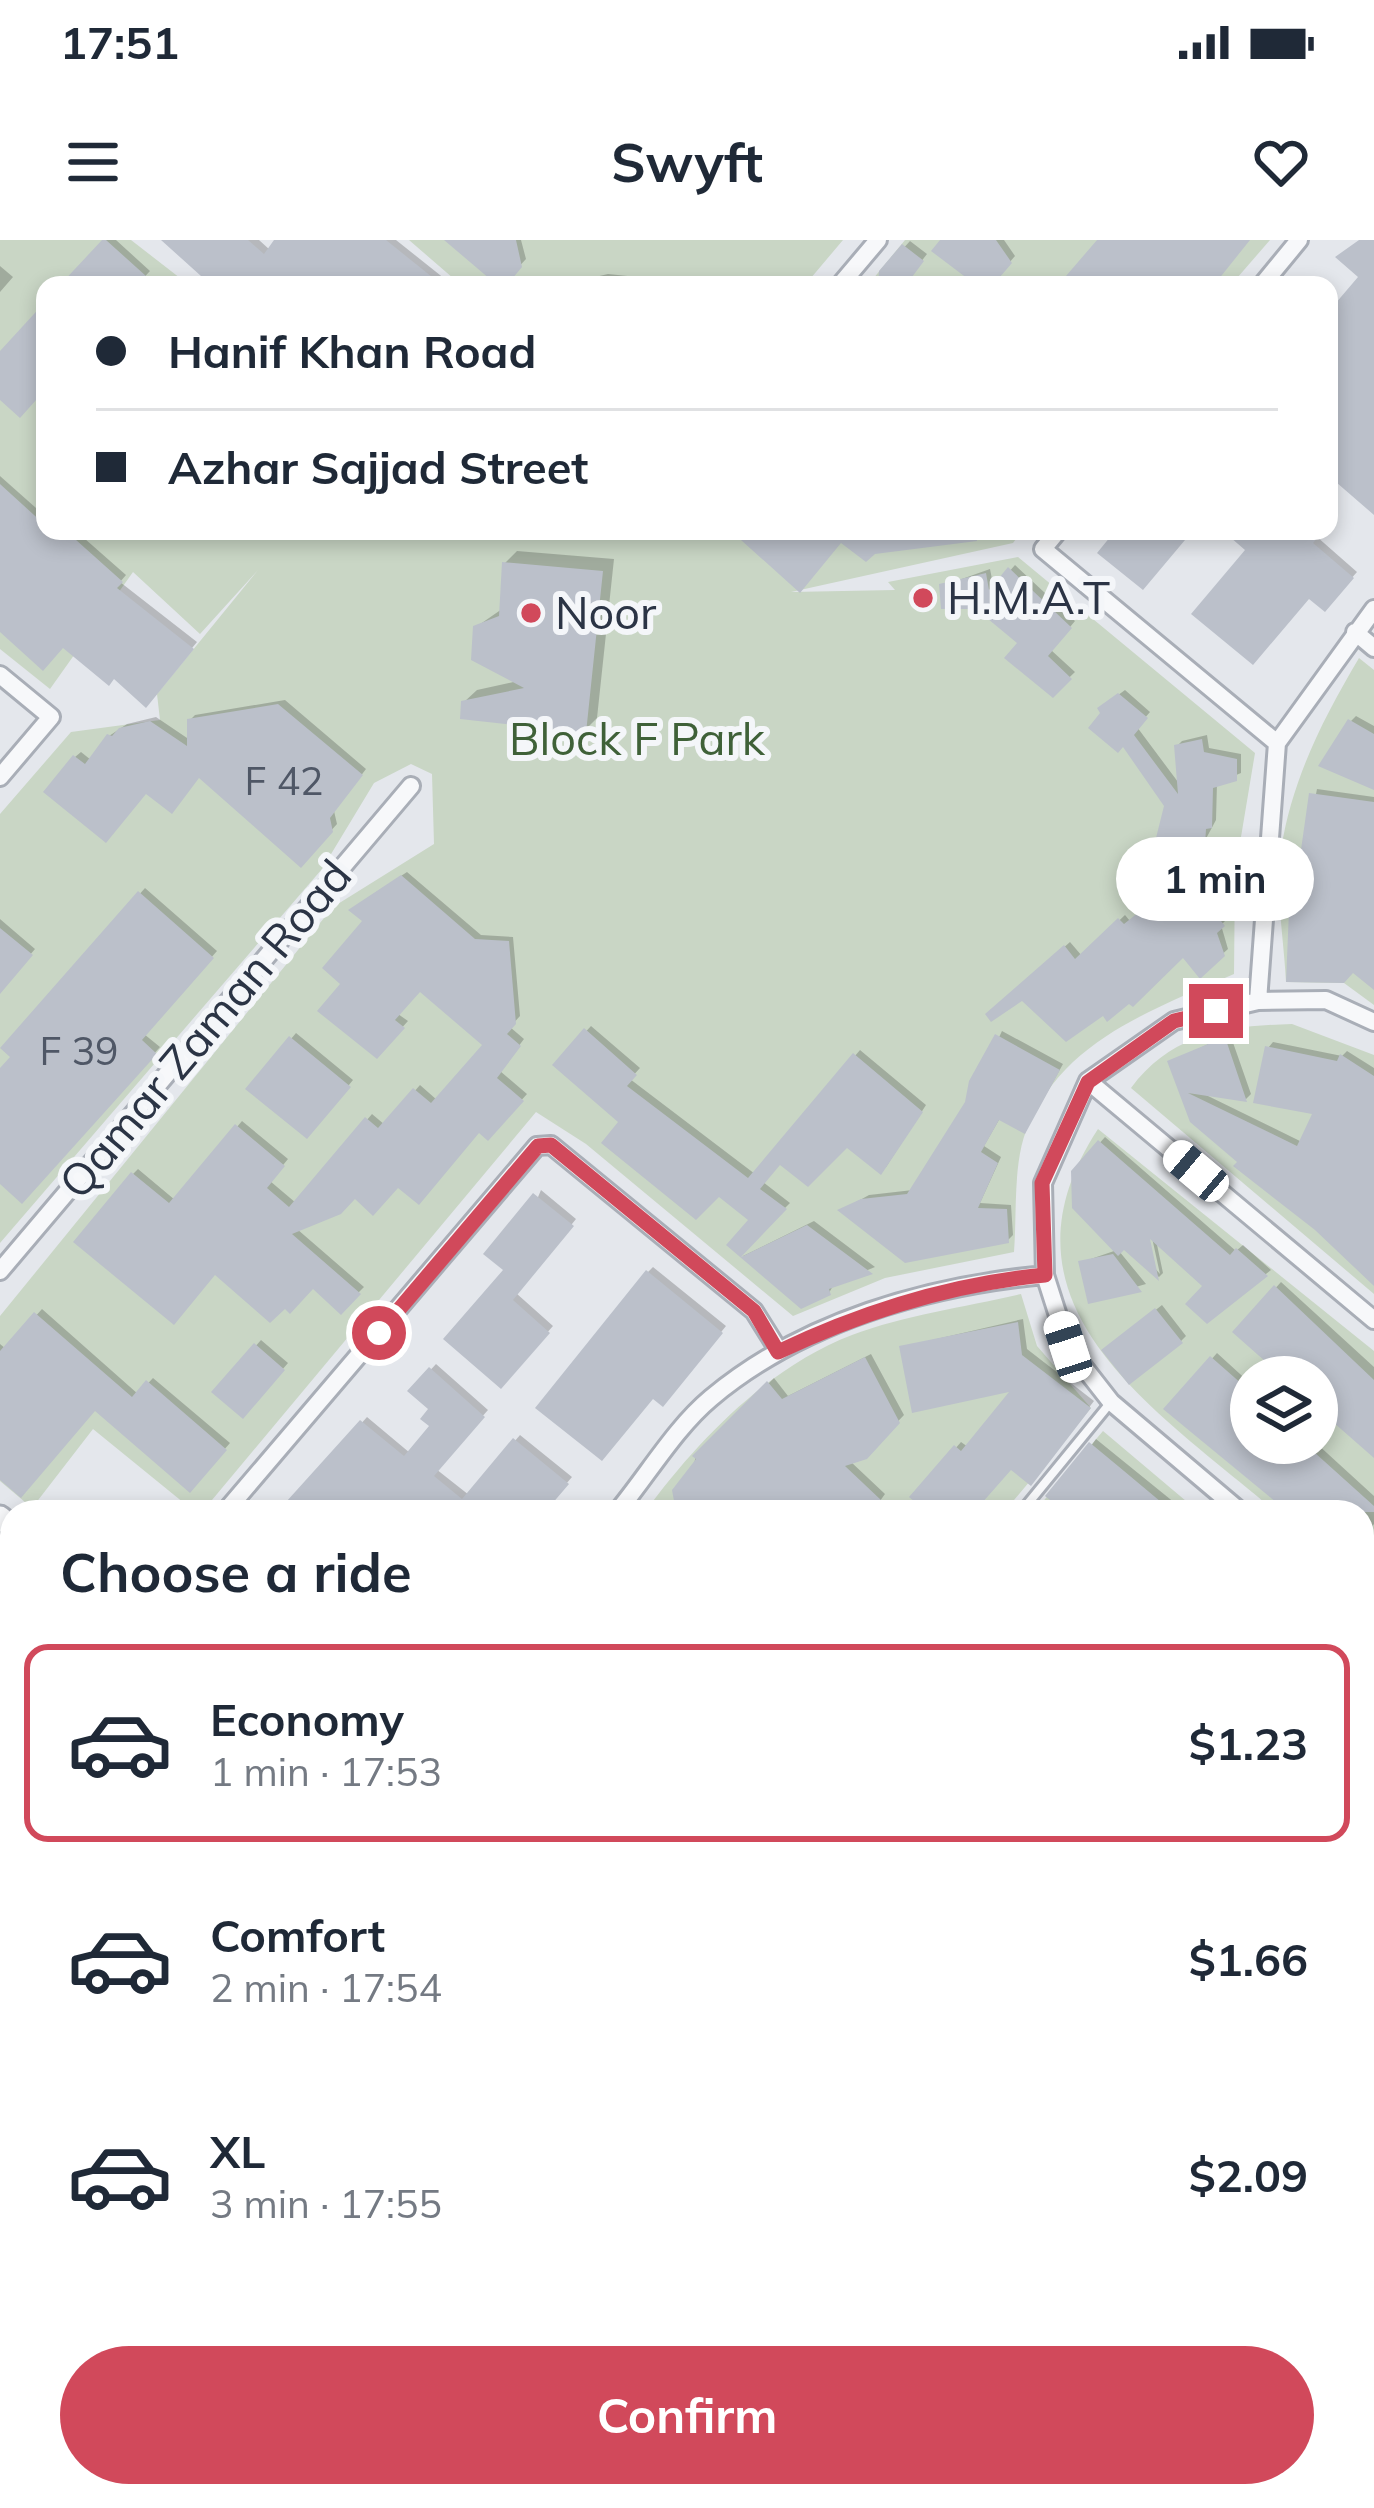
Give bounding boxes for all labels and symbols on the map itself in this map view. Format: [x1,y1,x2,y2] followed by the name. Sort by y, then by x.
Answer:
[947,569,1110,625] place label: H.M.A.T
[555,584,657,640] place label: Noor
[910,585,936,611] marker: H.M.A.T
[518,600,544,626] marker: Noor
[509,710,766,766] park label: Block F Park
[245,756,323,805] house number: F 42
[1117,837,1315,921] callout: 1 min
[46,848,362,1209] street label: Qamar Zaman Road
[1189,984,1243,1038] route end
[40,1026,118,1075] house number: F 39
[1157,1134,1235,1208] car
[352,1306,406,1360] route start
[1040,1307,1096,1387] car

